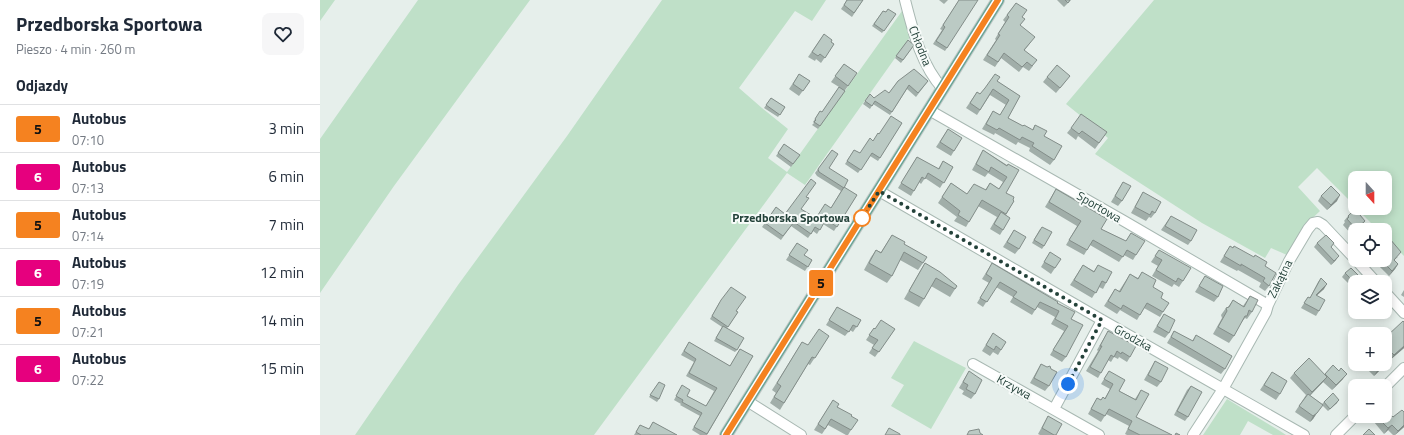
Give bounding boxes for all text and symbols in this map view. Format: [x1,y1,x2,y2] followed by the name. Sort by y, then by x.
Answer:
[16,9,202,38] text: Przedborska Sportowa
[262,13,304,55] button: heart
[904,23,937,69] street label: Chłodna
[16,39,135,59] text: Pieszo · 4 min · 260 m
[16,74,68,97] text: Odjazdy
[72,107,126,130] text: Autobus
[268,117,304,140] text: 3 min
[34,118,42,139] text: 5
[72,130,104,150] text: 07:10
[72,155,126,178] text: Autobus
[268,165,304,188] text: 6 min
[34,166,42,187] text: 6
[1348,171,1392,215] north arrow
[1348,171,1392,423] map controls
[72,178,104,198] text: 07:13
[1073,186,1125,227] street label: Sportowa
[72,203,126,226] text: Autobus
[732,208,850,227] place label: Przedborska Sportowa
[853,209,871,227] marker: Przedborska Sportowa
[268,213,304,236] text: 7 min
[34,214,42,235] text: 5
[1348,223,1392,267] button: locate
[72,226,104,246] text: 07:14
[72,251,126,274] text: Autobus
[1262,256,1297,301] street label: Zakątna
[260,261,304,284] text: 12 min
[34,262,42,283] text: 6
[808,270,834,296] line badge: 5
[817,272,825,293] text: 5
[72,274,104,294] text: 07:19
[1348,275,1392,319] button: layers
[72,299,126,322] text: Autobus
[260,309,304,332] text: 14 min
[34,310,42,331] text: 5
[1111,319,1156,356] street label: Grodzka
[72,322,104,342] text: 07:21
[1348,327,1392,371] button: +
[72,347,126,370] text: Autobus
[260,357,304,380] text: 15 min
[34,358,42,379] text: 6
[993,369,1035,404] street label: Krzywa
[72,370,104,390] text: 07:22
[1058,374,1078,394] your location
[1348,379,1392,423] button: −

